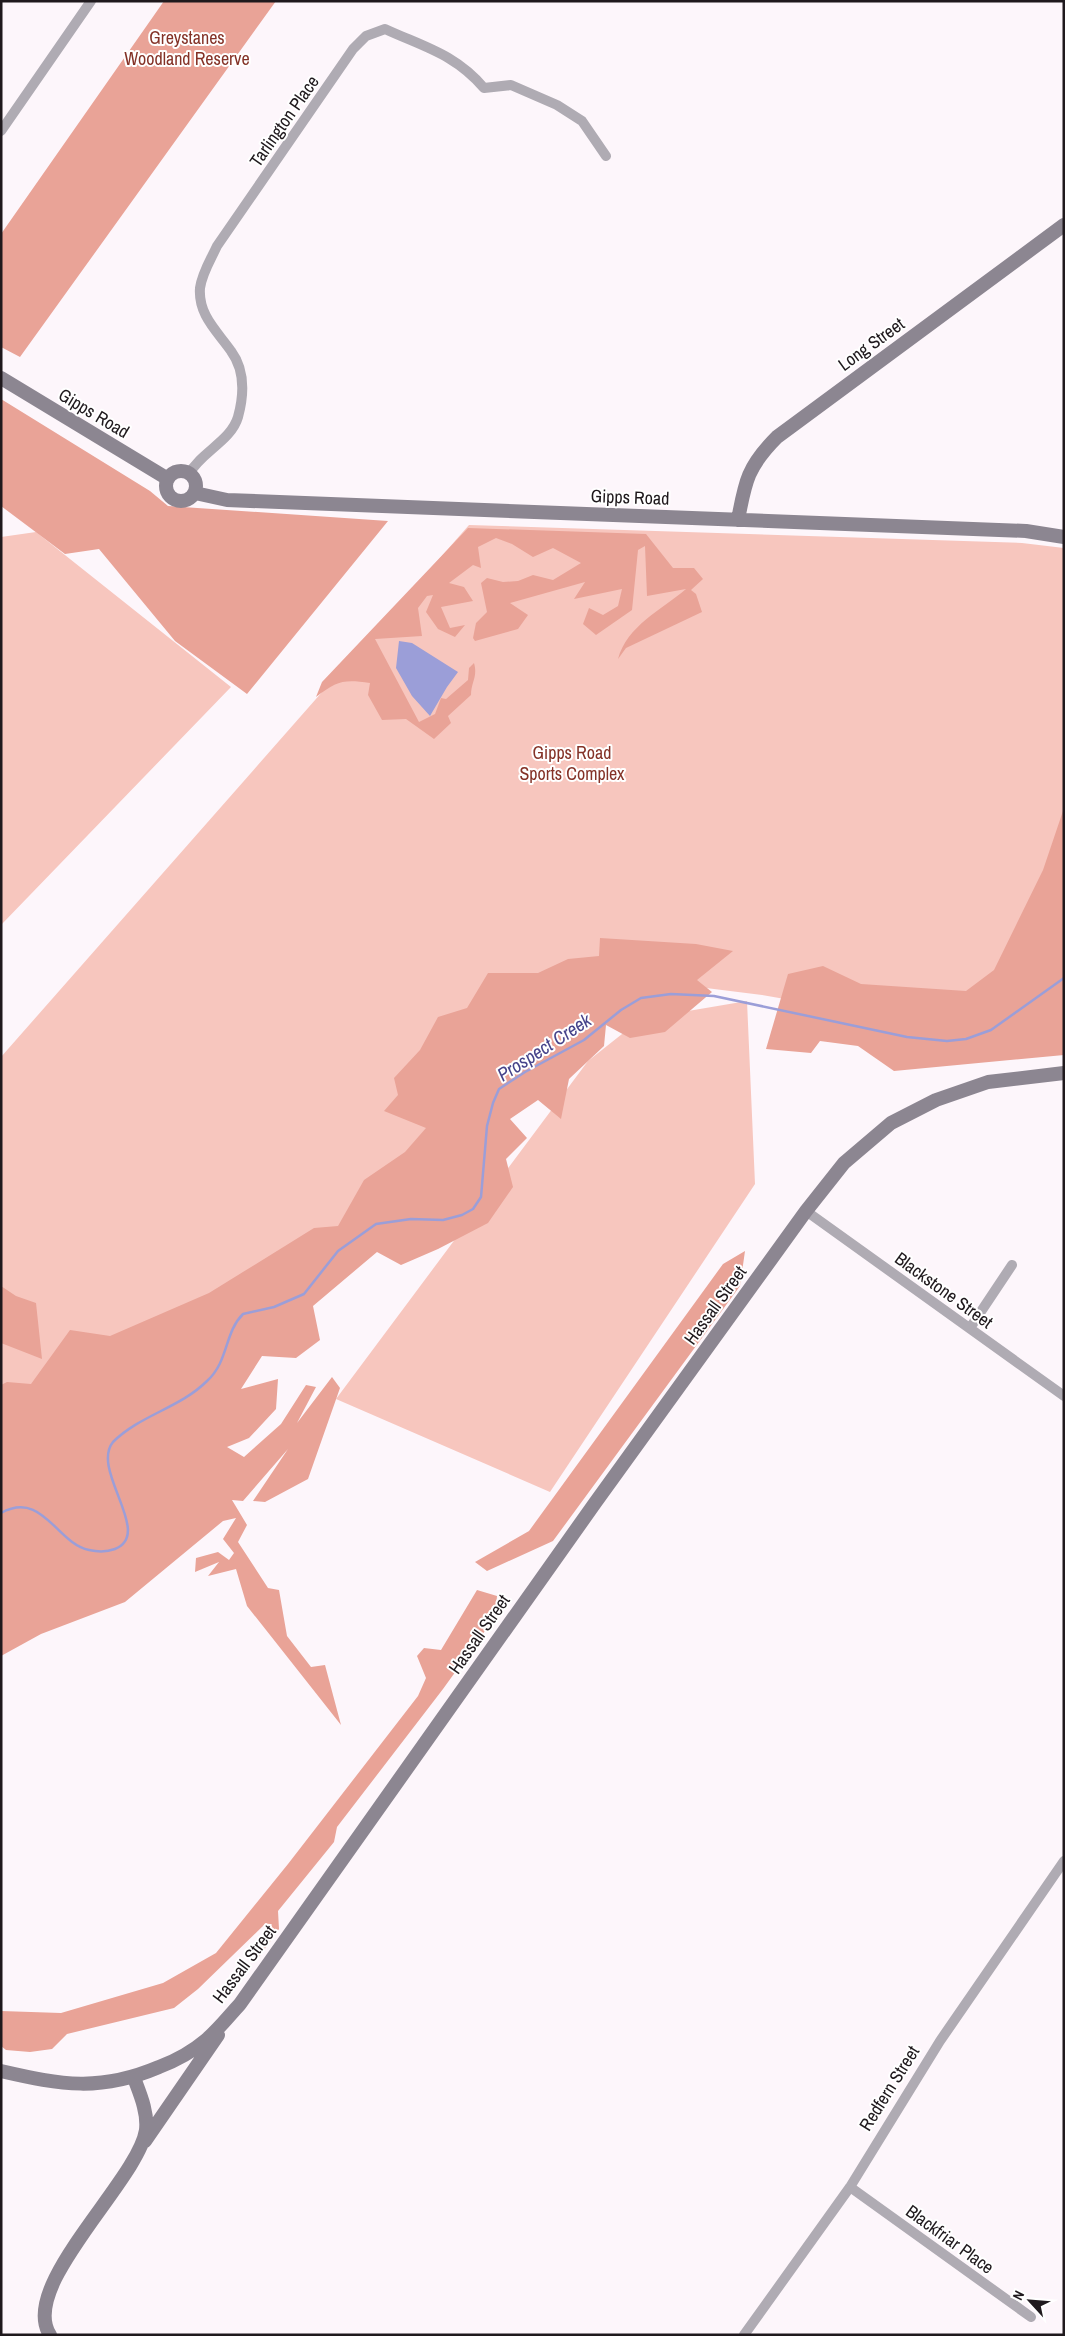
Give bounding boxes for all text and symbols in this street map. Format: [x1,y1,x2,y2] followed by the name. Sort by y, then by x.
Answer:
[124,25,250,71] park label: Greystanes Woodland Reserve
[243,70,325,172] street label: Tarlington Place
[833,311,909,377] street label: Long Street
[54,382,134,444] street label: Gipps Road
[590,483,670,511] street label: Gipps Road
[520,740,625,786] park label: Gipps Road Sports Complex
[492,1006,597,1087] water label: Prospect Creek
[890,1246,998,1334] street label: Blackstone Street
[678,1260,752,1350] street label: Hassall Street
[442,1589,516,1679] street label: Hassall Street
[206,1920,282,2008] street label: Hassall Street
[853,2041,925,2135] street label: Redfern Street
[901,2199,999,2279] street label: Blackfriar Place
[1005,2276,1055,2326] north arrow
[1008,2288,1028,2303] text: N

